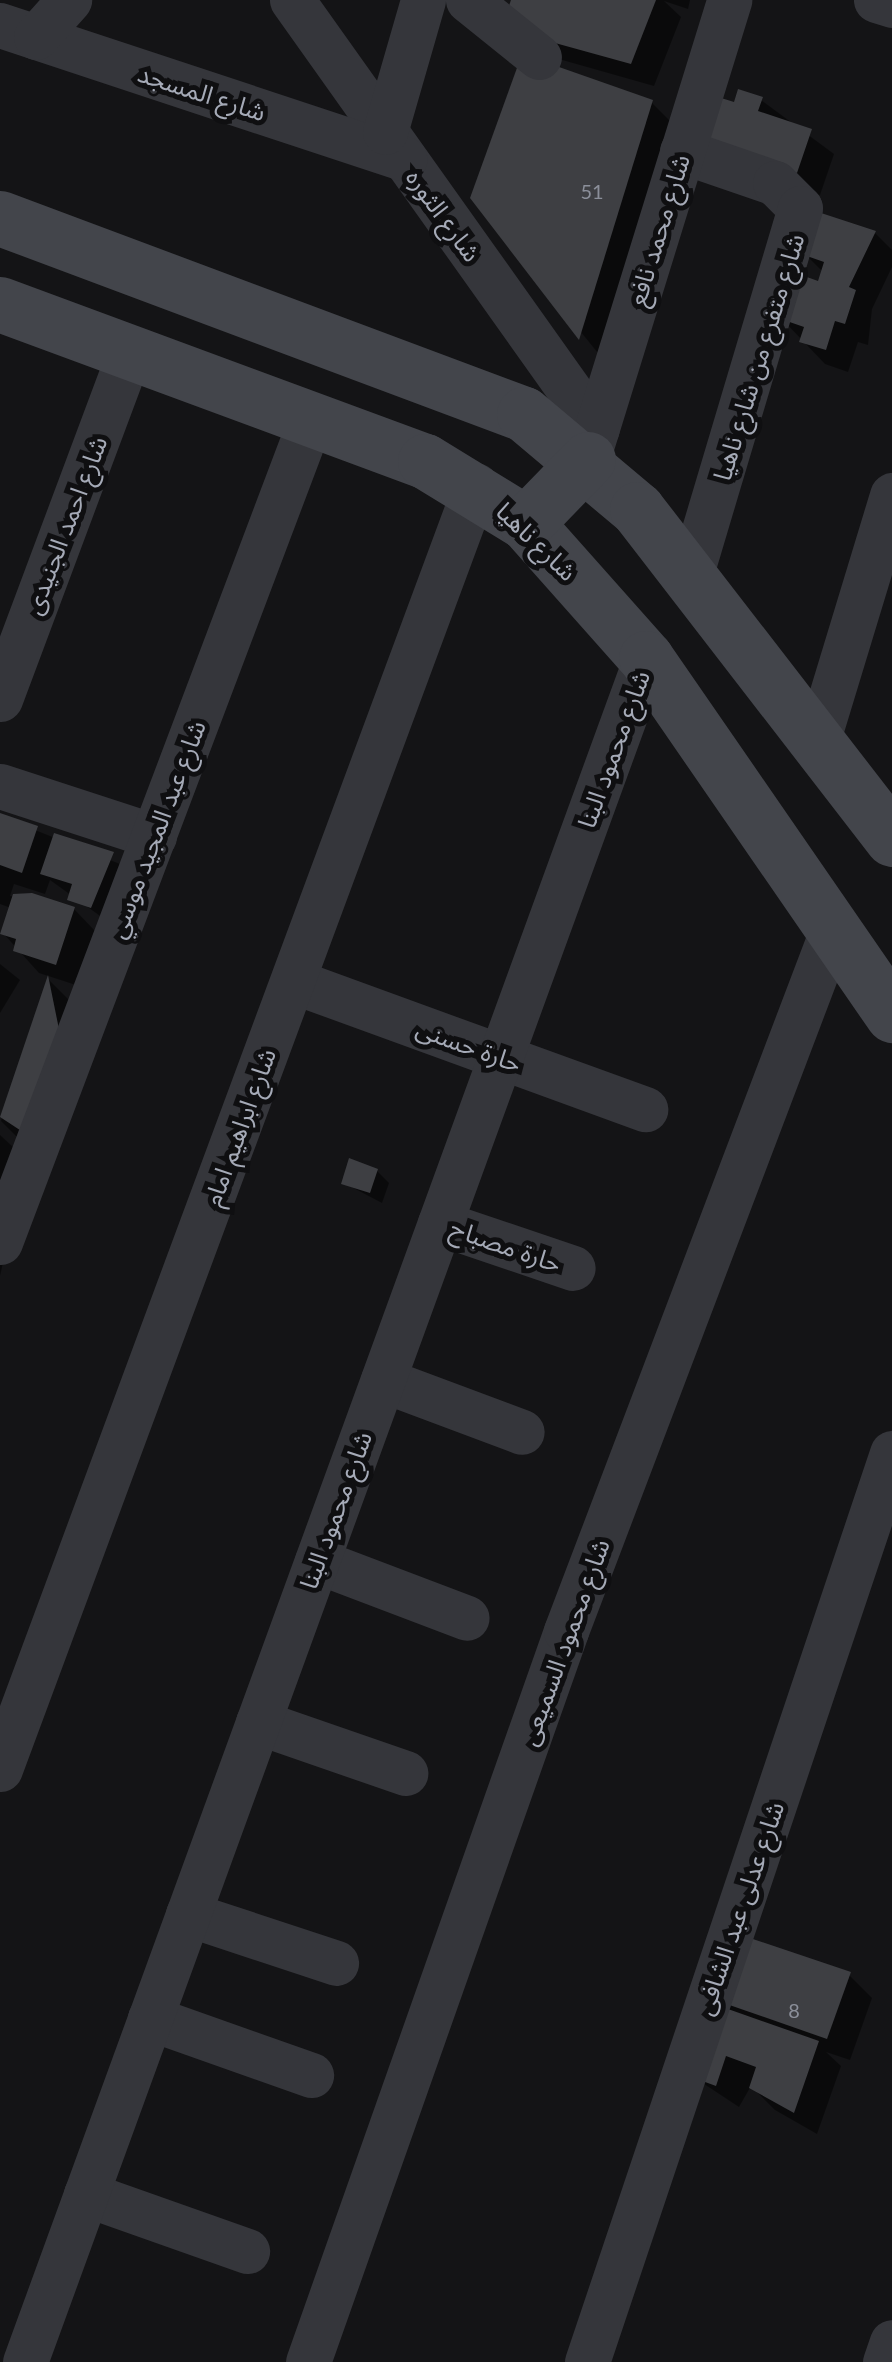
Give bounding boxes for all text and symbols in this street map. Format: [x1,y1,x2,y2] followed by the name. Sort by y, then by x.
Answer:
[134,57,270,127] street label: شارع المسجد
[621,151,695,309] street label: شارع محمد نافع
[400,163,488,267] street label: شارع الثوره
[580,179,604,203] house number: 51
[706,230,810,484] street label: شارع متفرع من شارع ناهيا
[17,432,113,618] street label: شارع احمد الجنيدى
[491,495,583,587] street label: شارع ناهيا
[571,666,655,832] street label: شارع محمود البنا
[101,716,211,942] street label: شارع عبد المجيد موسي
[412,1012,526,1078] street label: حارة حسنى
[197,1044,281,1210] street label: شارع ابراهيم امام
[447,1212,565,1278] street label: حارة مصباح
[293,1427,377,1593] street label: شارع محمود البنا
[513,1535,615,1749] street label: شارع محمود السميعى
[688,1797,790,2019] street label: شارع عدلى عبد الشافى
[788,1998,800,2022] house number: 8

